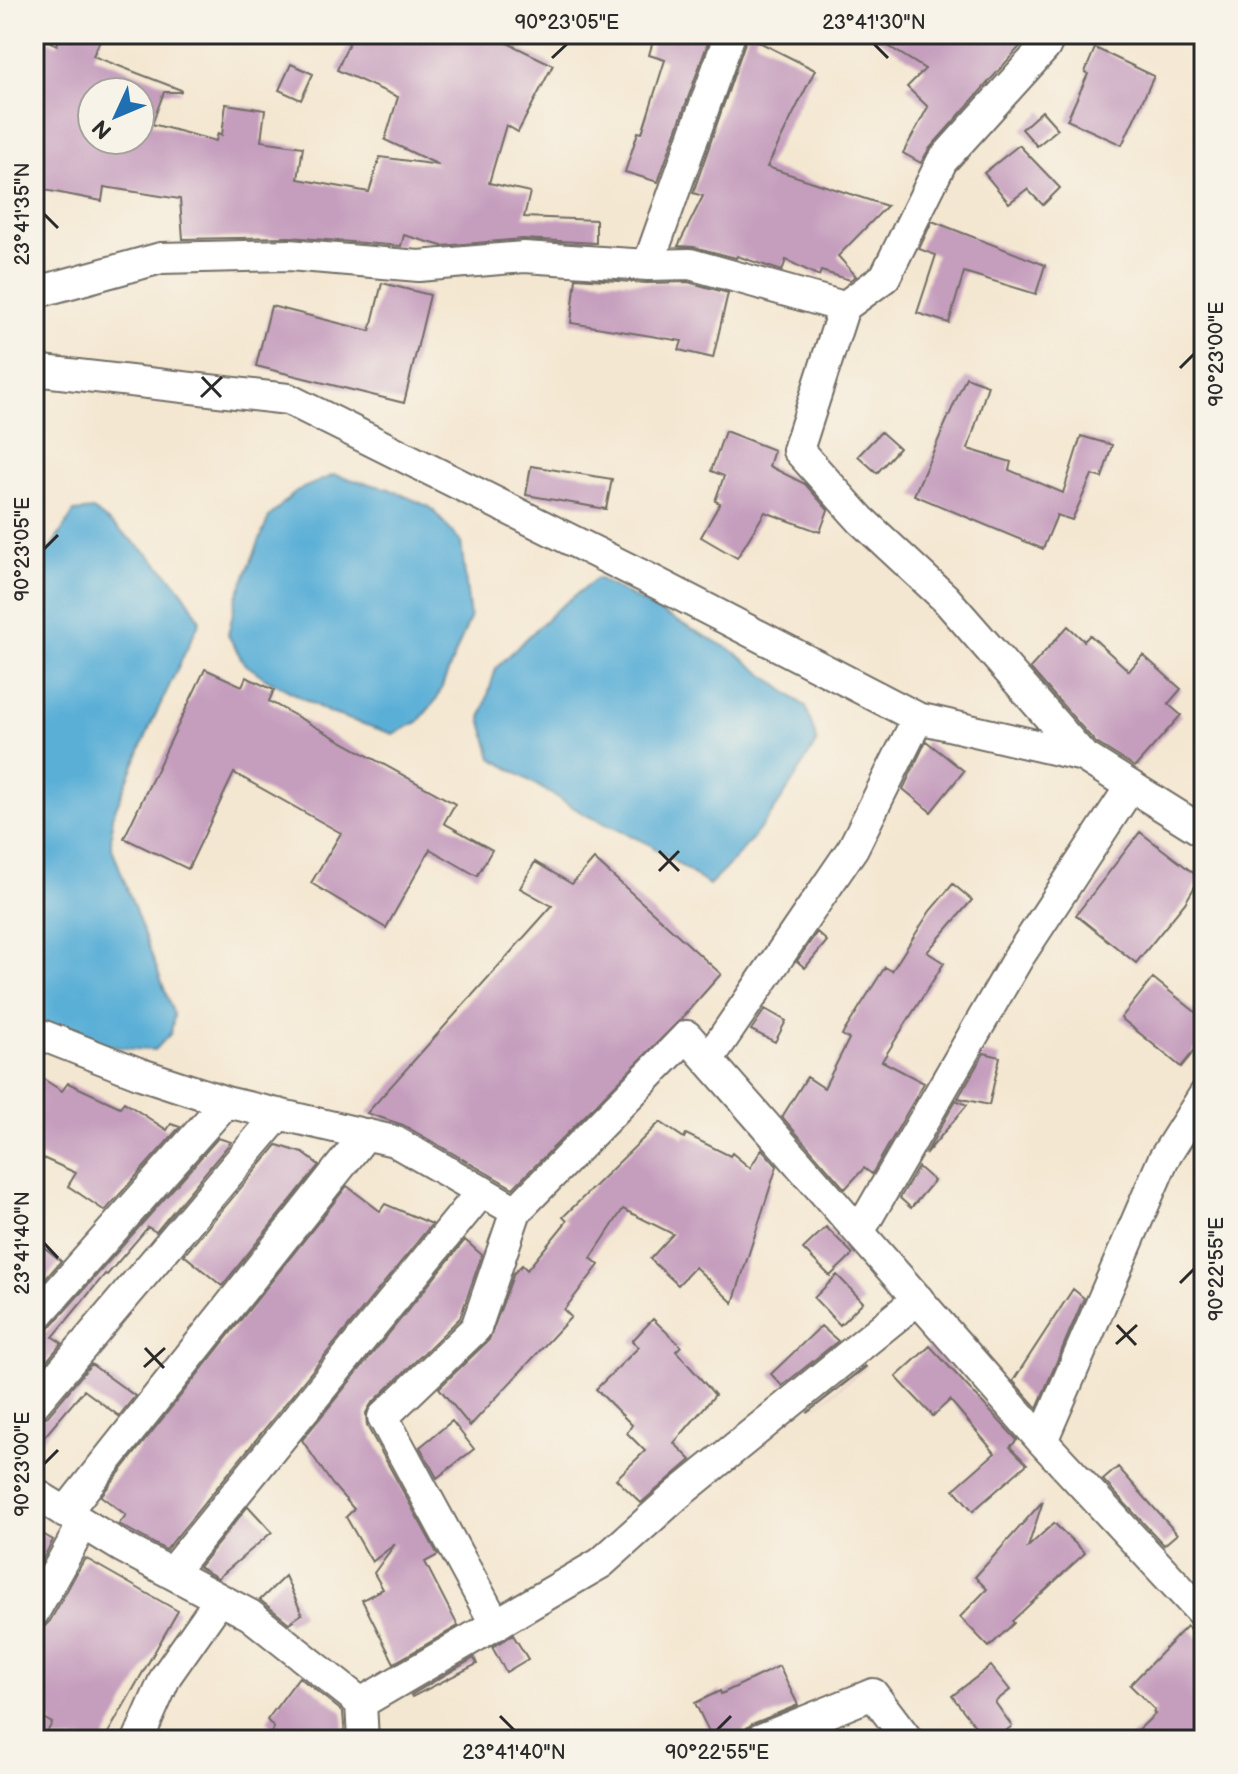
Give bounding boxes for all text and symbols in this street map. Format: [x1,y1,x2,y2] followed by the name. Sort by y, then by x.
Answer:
[515,11,619,35] text: 90°23'05"E
[822,11,926,35] text: 23°41'30"N
[76,76,156,156] north arrow
[87,114,118,144] text: N
[11,162,35,266] text: 23°41'35"N
[1205,302,1229,406] text: 90°23'00"E
[11,497,35,601] text: 90°23'05"E
[11,1191,35,1295] text: 23°41'40"N
[1205,1217,1229,1321] text: 90°22'55"E
[11,1412,35,1516] text: 90°23'00"E
[462,1741,566,1765] text: 23°41'40"N
[665,1741,769,1765] text: 90°22'55"E

